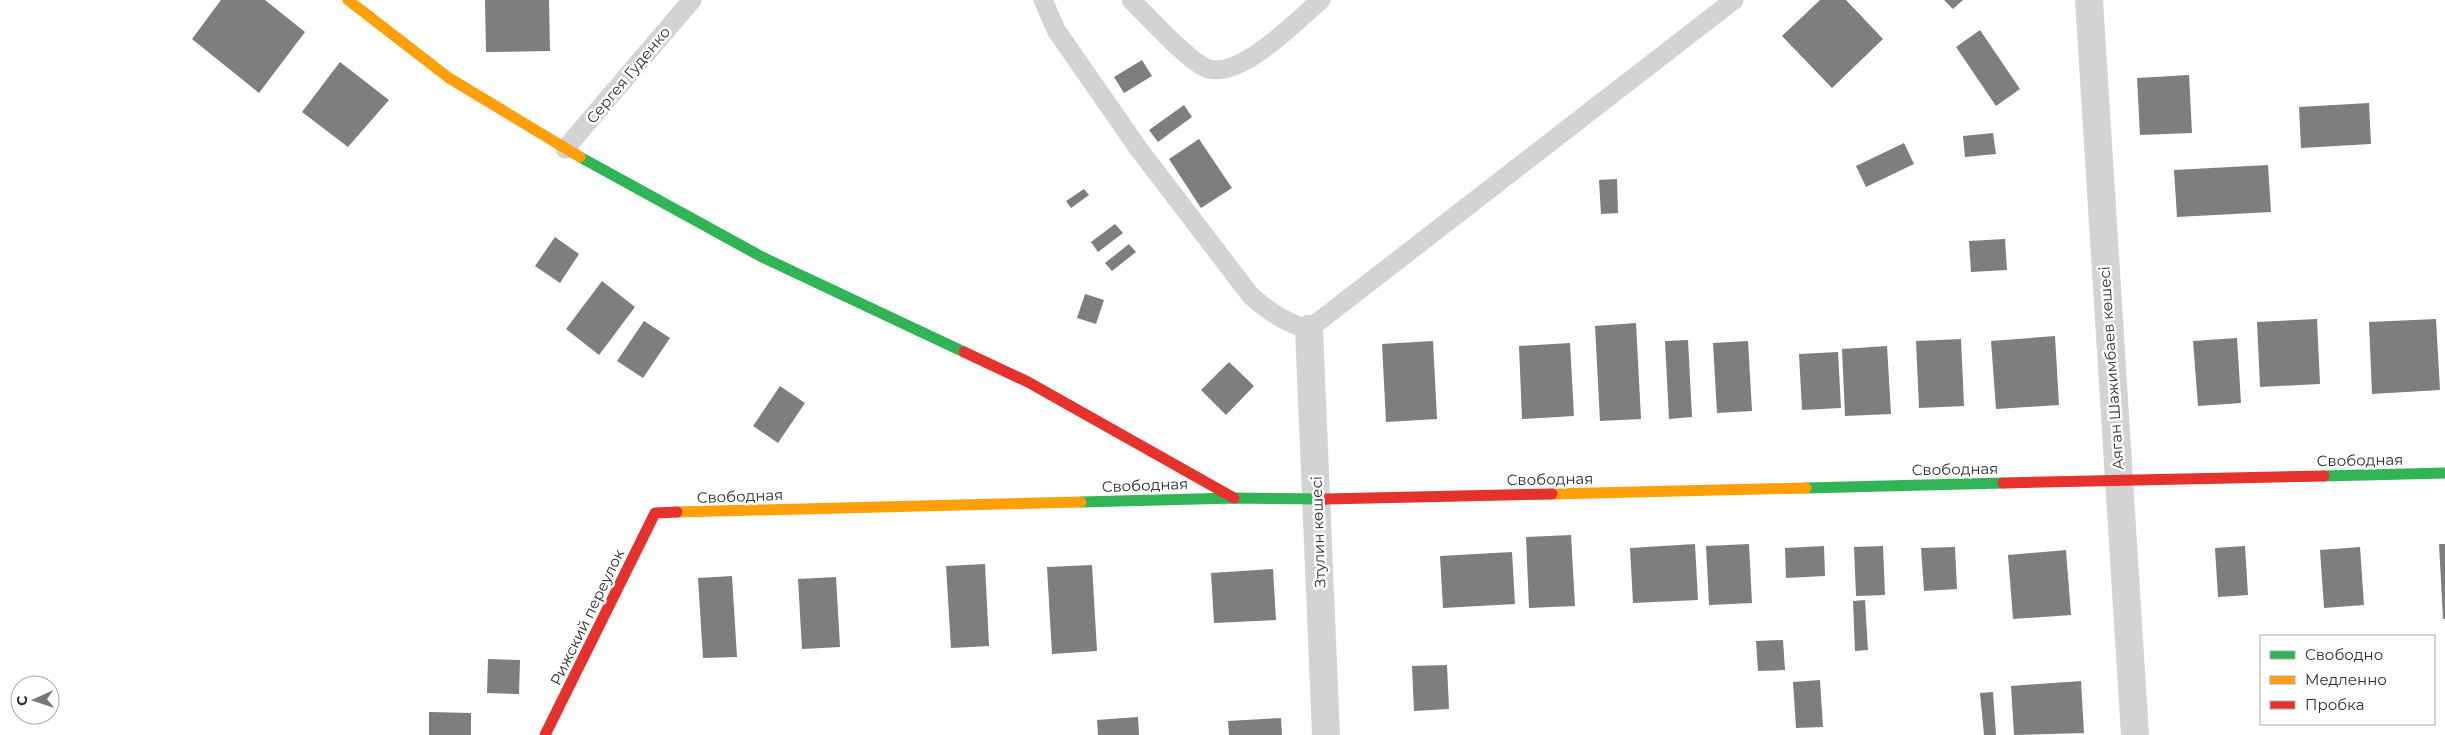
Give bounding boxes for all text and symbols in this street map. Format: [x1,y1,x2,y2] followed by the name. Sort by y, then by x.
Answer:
[582,23,674,127] street label: Сергея Гуденко
[2094,266,2128,470] street label: Аяган Шажимбаев көшесі
[2317,450,2403,470] street label: Свободная
[1912,459,1998,479] street label: Свободная
[1507,469,1593,489] street label: Свободная
[1101,474,1189,496] street label: Свободная
[1307,476,1329,588] street label: Зтулин көшесі
[696,485,784,507] street label: Свободная
[546,546,628,688] street label: Рижский переулок
[2260,635,2435,725] legend
[2305,645,2383,664] text: Свободно
[2305,670,2387,689] text: Медленно
[10,675,60,725] north arrow
[13,695,31,706] text: С
[2305,695,2364,714] text: Пробка

